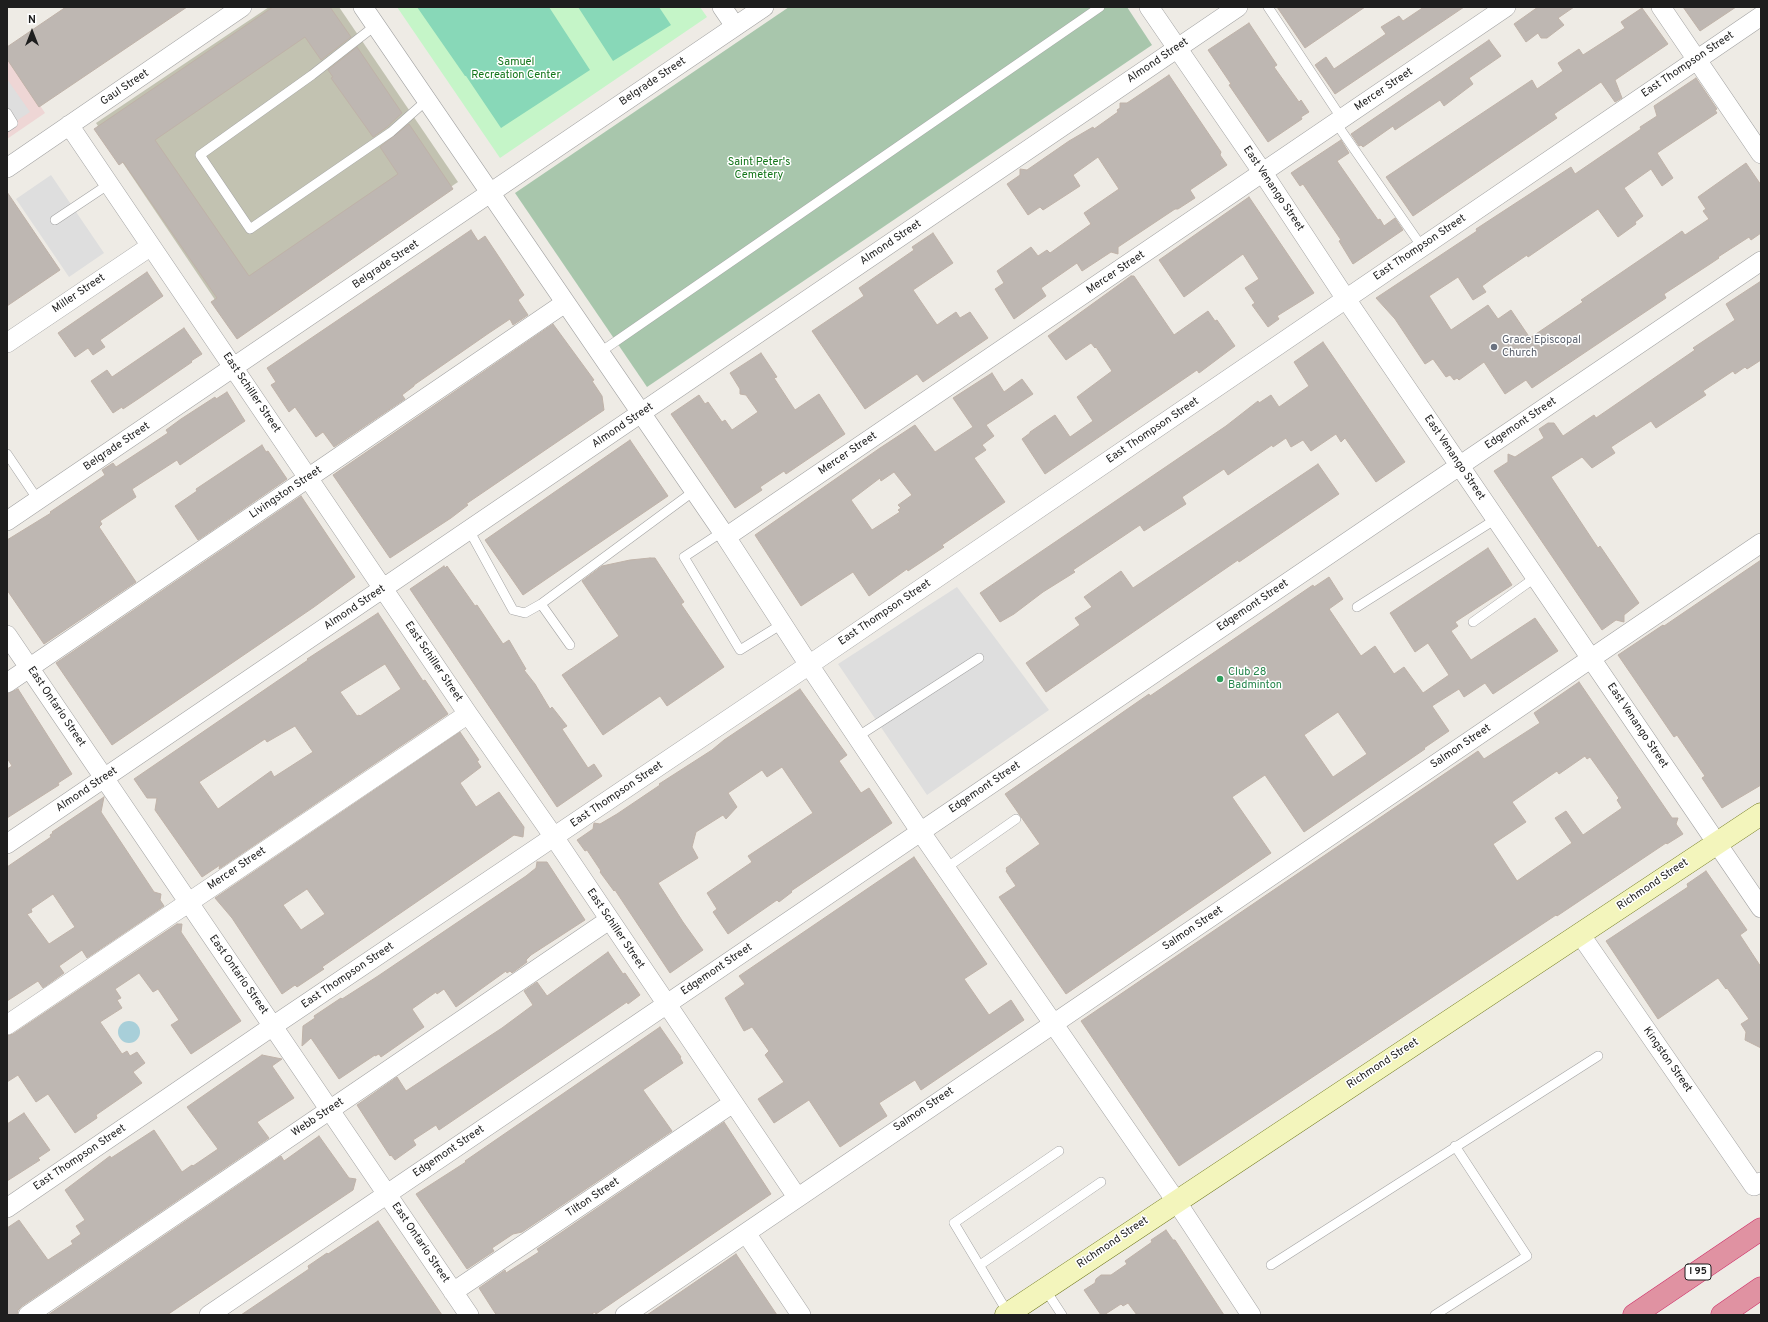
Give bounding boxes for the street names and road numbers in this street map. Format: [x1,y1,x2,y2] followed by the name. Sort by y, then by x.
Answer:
[1639,29,1737,101] street label: East Thompson Street
[1125,36,1191,86] street label: Almond Street
[617,55,689,109] street label: Belgrade Street
[1352,66,1416,114] street label: Mercer Street
[98,67,152,109] street label: Gaul Street
[1240,144,1306,234] street label: East Venango Street
[1371,212,1469,284] street label: East Thompson Street
[858,218,924,268] street label: Almond Street
[350,238,422,292] street label: Belgrade Street
[1084,249,1148,297] street label: Mercer Street
[50,272,108,316] street label: Miller Street
[219,350,283,436] street label: East Schiller Street
[1104,395,1202,467] street label: East Thompson Street
[1483,395,1559,453] street label: Edgemont Street
[590,401,656,451] street label: Almond Street
[1421,413,1487,503] street label: East Venango Street
[81,420,153,474] street label: Belgrade Street
[816,430,880,478] street label: Mercer Street
[247,464,325,522] street label: Livingston Street
[836,577,934,649] street label: East Thompson Street
[1215,577,1291,635] street label: Edgemont Street
[322,583,388,633] street label: Almond Street
[401,619,465,705] street label: East Schiller Street
[24,664,88,750] street label: East Ontario Street
[1604,681,1670,771] street label: East Venango Street
[1428,722,1494,772] street label: Salmon Street
[568,759,666,831] street label: East Thompson Street
[947,759,1023,817] street label: Edgemont Street
[54,765,120,815] street label: Almond Street
[205,845,269,893] street label: Mercer Street
[1615,856,1691,914] street label: Richmond Street
[583,886,647,972] street label: East Schiller Street
[1160,904,1226,954] street label: Salmon Street
[206,933,270,1017] street label: East Ontario Street
[299,940,397,1012] street label: East Thompson Street
[679,941,755,999] street label: Edgemont Street
[1640,1025,1694,1095] street label: Kingston Street
[1345,1036,1421,1092] street label: Richmond Street
[891,1085,957,1135] street label: Salmon Street
[289,1096,347,1140] street label: Webb Street
[31,1122,129,1194] street label: East Thompson Street
[411,1123,487,1181] street label: Edgemont Street
[564,1175,622,1221] street label: Tilton Street
[388,1200,452,1286] street label: East Ontario Street
[1075,1214,1151,1272] street label: Richmond Street
[1685,1264,1711,1280] road number: I 95

